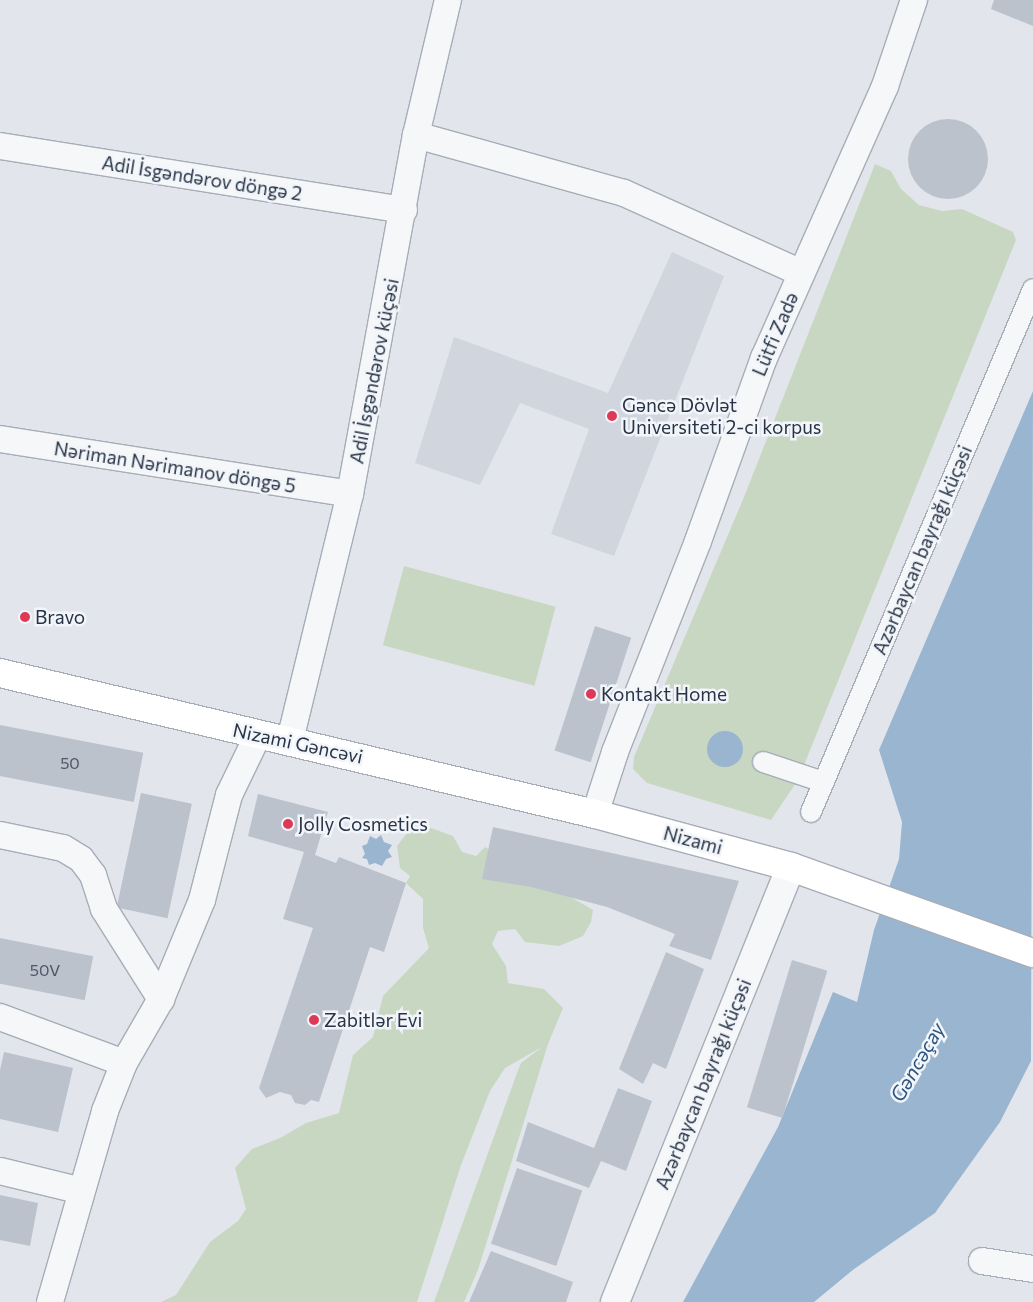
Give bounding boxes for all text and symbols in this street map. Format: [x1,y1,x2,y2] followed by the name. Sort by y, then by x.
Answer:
[100,151,304,205] street label: Adil İsgəndərov döngə 2
[345,276,403,466] street label: Adil İsgəndərov küçəsi
[747,289,803,379] street label: Lütfi Zadə
[622,394,822,438] place label: Gəncə Dövlət Universiteti 2-ci korpus
[606,410,618,422] marker: Gəncə Dövlət Universiteti 2-ci korpus
[53,437,297,497] street label: Nəriman Nərimanov döngə 5
[868,442,976,658] street label: Azərbaycan bayrağı küçəsi
[35,606,85,628] place label: Bravo
[19,611,31,623] marker: Bravo
[601,683,727,705] place label: Kontakt Home
[585,688,597,700] marker: Kontakt Home
[231,718,365,768] street label: Nizami Gəncəvi
[60,753,80,773] house number: 50
[298,813,428,835] place label: Jolly Cosmetics
[282,818,294,830] marker: Jolly Cosmetics
[661,821,725,859] street label: Nizami
[30,960,60,980] house number: 50V
[650,975,756,1193] street label: Azərbaycan bayrağı küçəsi
[324,1009,422,1031] place label: Zabitlər Evi
[308,1014,320,1026] marker: Zabitlər Evi
[885,1018,949,1106] water label: Gəncəçay

